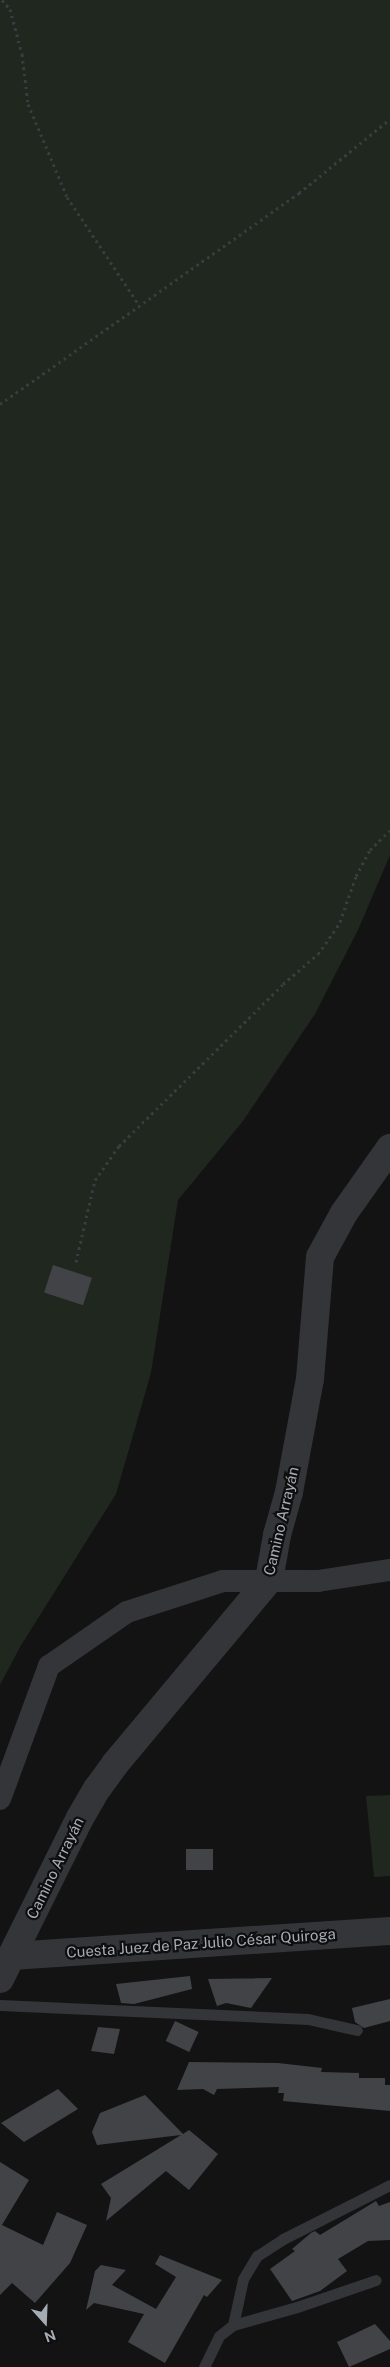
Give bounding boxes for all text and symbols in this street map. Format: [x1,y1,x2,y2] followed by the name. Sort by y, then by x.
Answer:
[260,1465,302,1577] street label: Camino Arrayán
[23,1814,87,1922] street label: Camino Arrayán
[65,1925,337,1961] street label: Cuesta Juez de Paz Julio César Quiroga
[20,2297,70,2347] north arrow
[42,2327,58,2345] text: N

